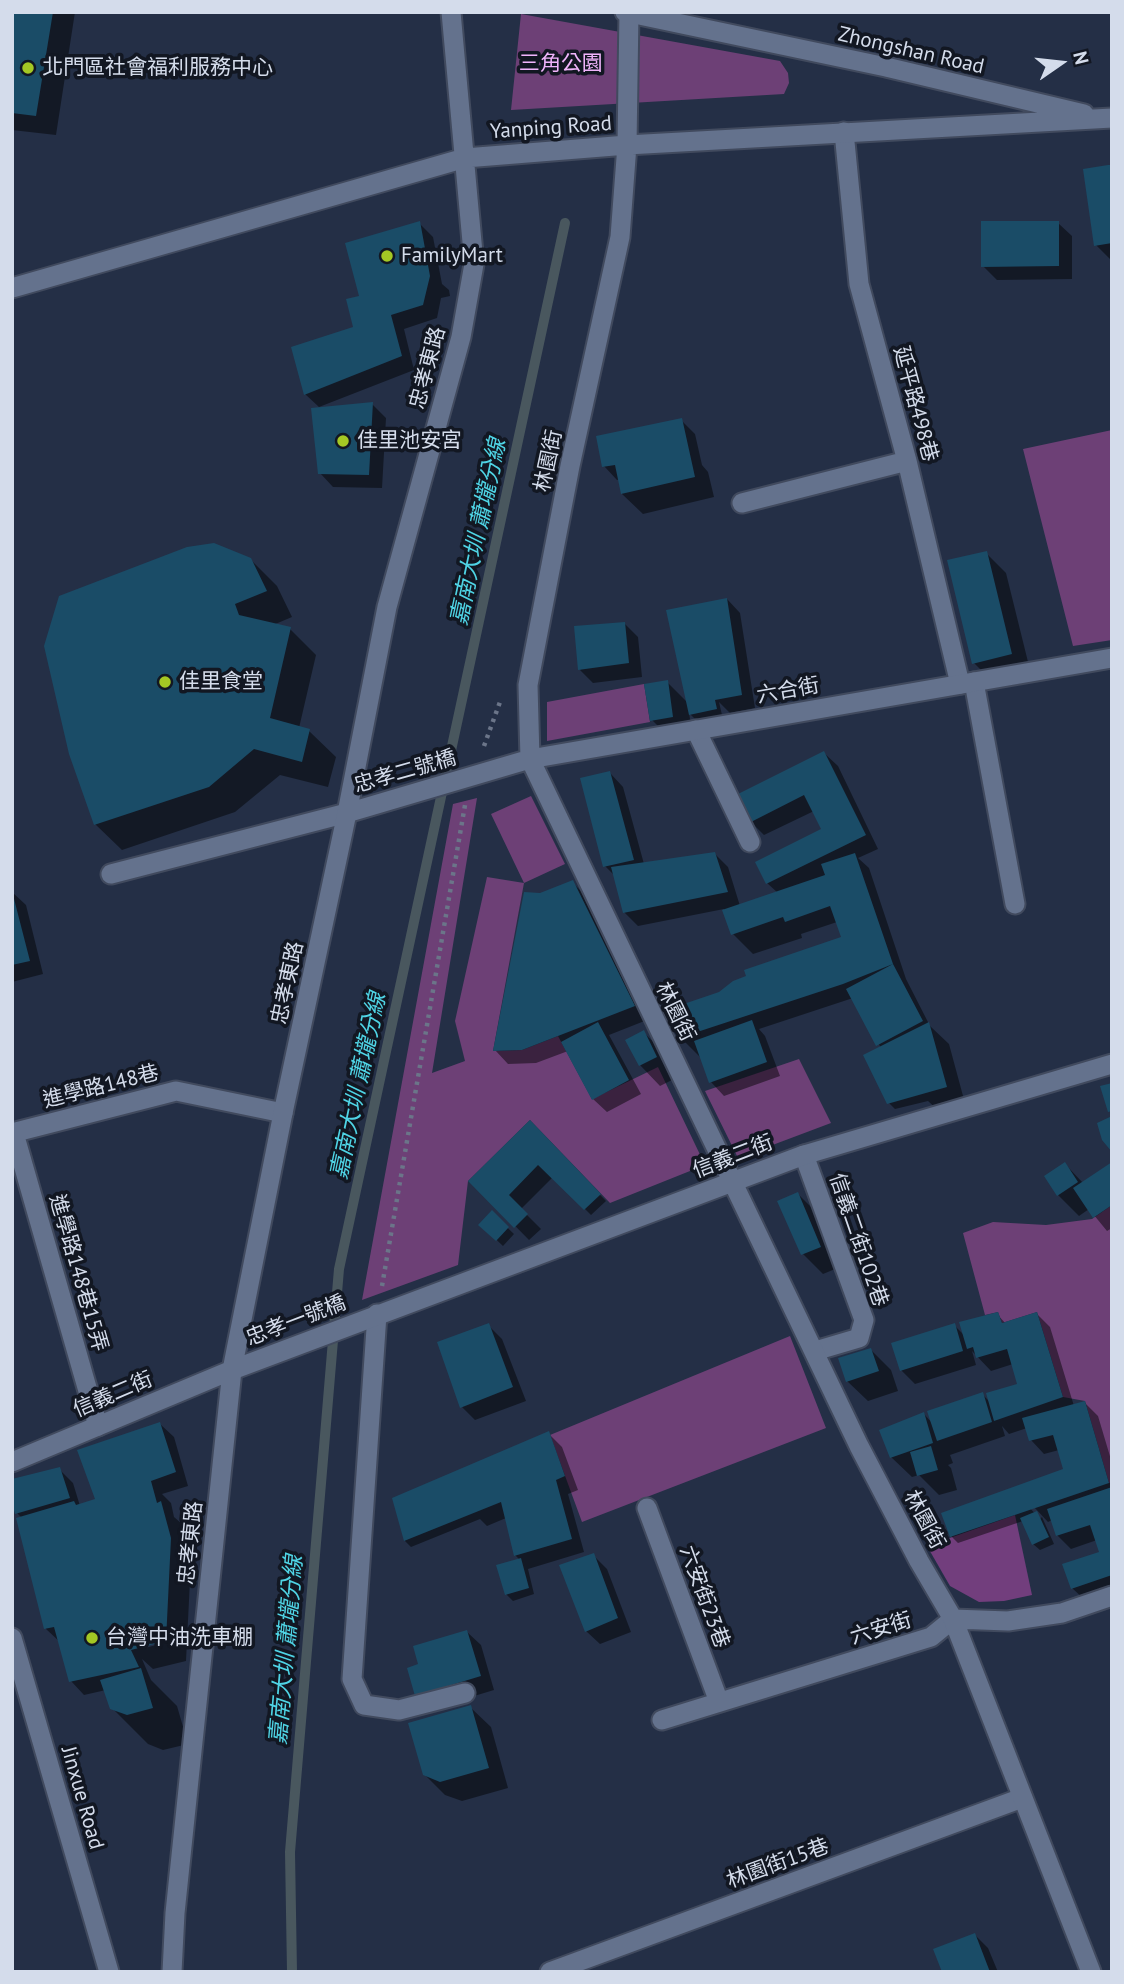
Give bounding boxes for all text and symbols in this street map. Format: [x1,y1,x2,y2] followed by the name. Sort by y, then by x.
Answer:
[835,22,987,80] street label: Zhongshan Road
[1026,28,1096,98] north arrow
[1068,49,1095,67] text: N
[519,51,603,77] park label: 三角公園
[42,55,273,81] place label: 北門區社會福利服務中心
[20,60,36,76] marker: 北門區社會福利服務中心
[489,111,613,145] street label: Yanping Road
[401,243,503,269] place label: FamilyMart
[379,248,395,264] marker: FamilyMart
[405,324,451,412] street label: 忠孝東路
[888,344,942,464] street label: 延平路498巷
[357,428,462,454] place label: 佳里池安宮
[530,428,568,494] street label: 林園街
[335,433,351,449] marker: 佳里池安宮
[446,436,512,628] water label: 嘉南大圳 蕭壠分線
[179,669,263,695] place label: 佳里食堂
[755,673,821,709] street label: 六合街
[157,674,173,690] marker: 佳里食堂
[351,745,459,799] street label: 忠孝二號橋
[267,939,309,1027] street label: 忠孝東路
[650,978,700,1046] street label: 林園街
[326,990,392,1182] water label: 嘉南大圳 蕭壠分線
[41,1060,161,1114] street label: 進學路148巷
[689,1130,777,1184] street label: 信義二街
[823,1170,893,1310] street label: 信義二街102巷
[44,1192,112,1354] street label: 進學路148巷15弄
[242,1290,350,1352] street label: 忠孝一號橋
[69,1367,157,1423] street label: 信義二街
[898,1486,950,1554] street label: 林園街
[174,1500,208,1586] street label: 忠孝東路
[674,1542,734,1652] street label: 六安街23巷
[265,1554,309,1746] water label: 嘉南大圳 蕭壠分線
[847,1608,915,1650] street label: 六安街
[106,1625,253,1651] place label: 台灣中油洗車棚
[84,1630,100,1646] marker: 台灣中油洗車棚
[55,1744,109,1852] street label: Jinxue Road
[723,1834,833,1894] street label: 林園街15巷

